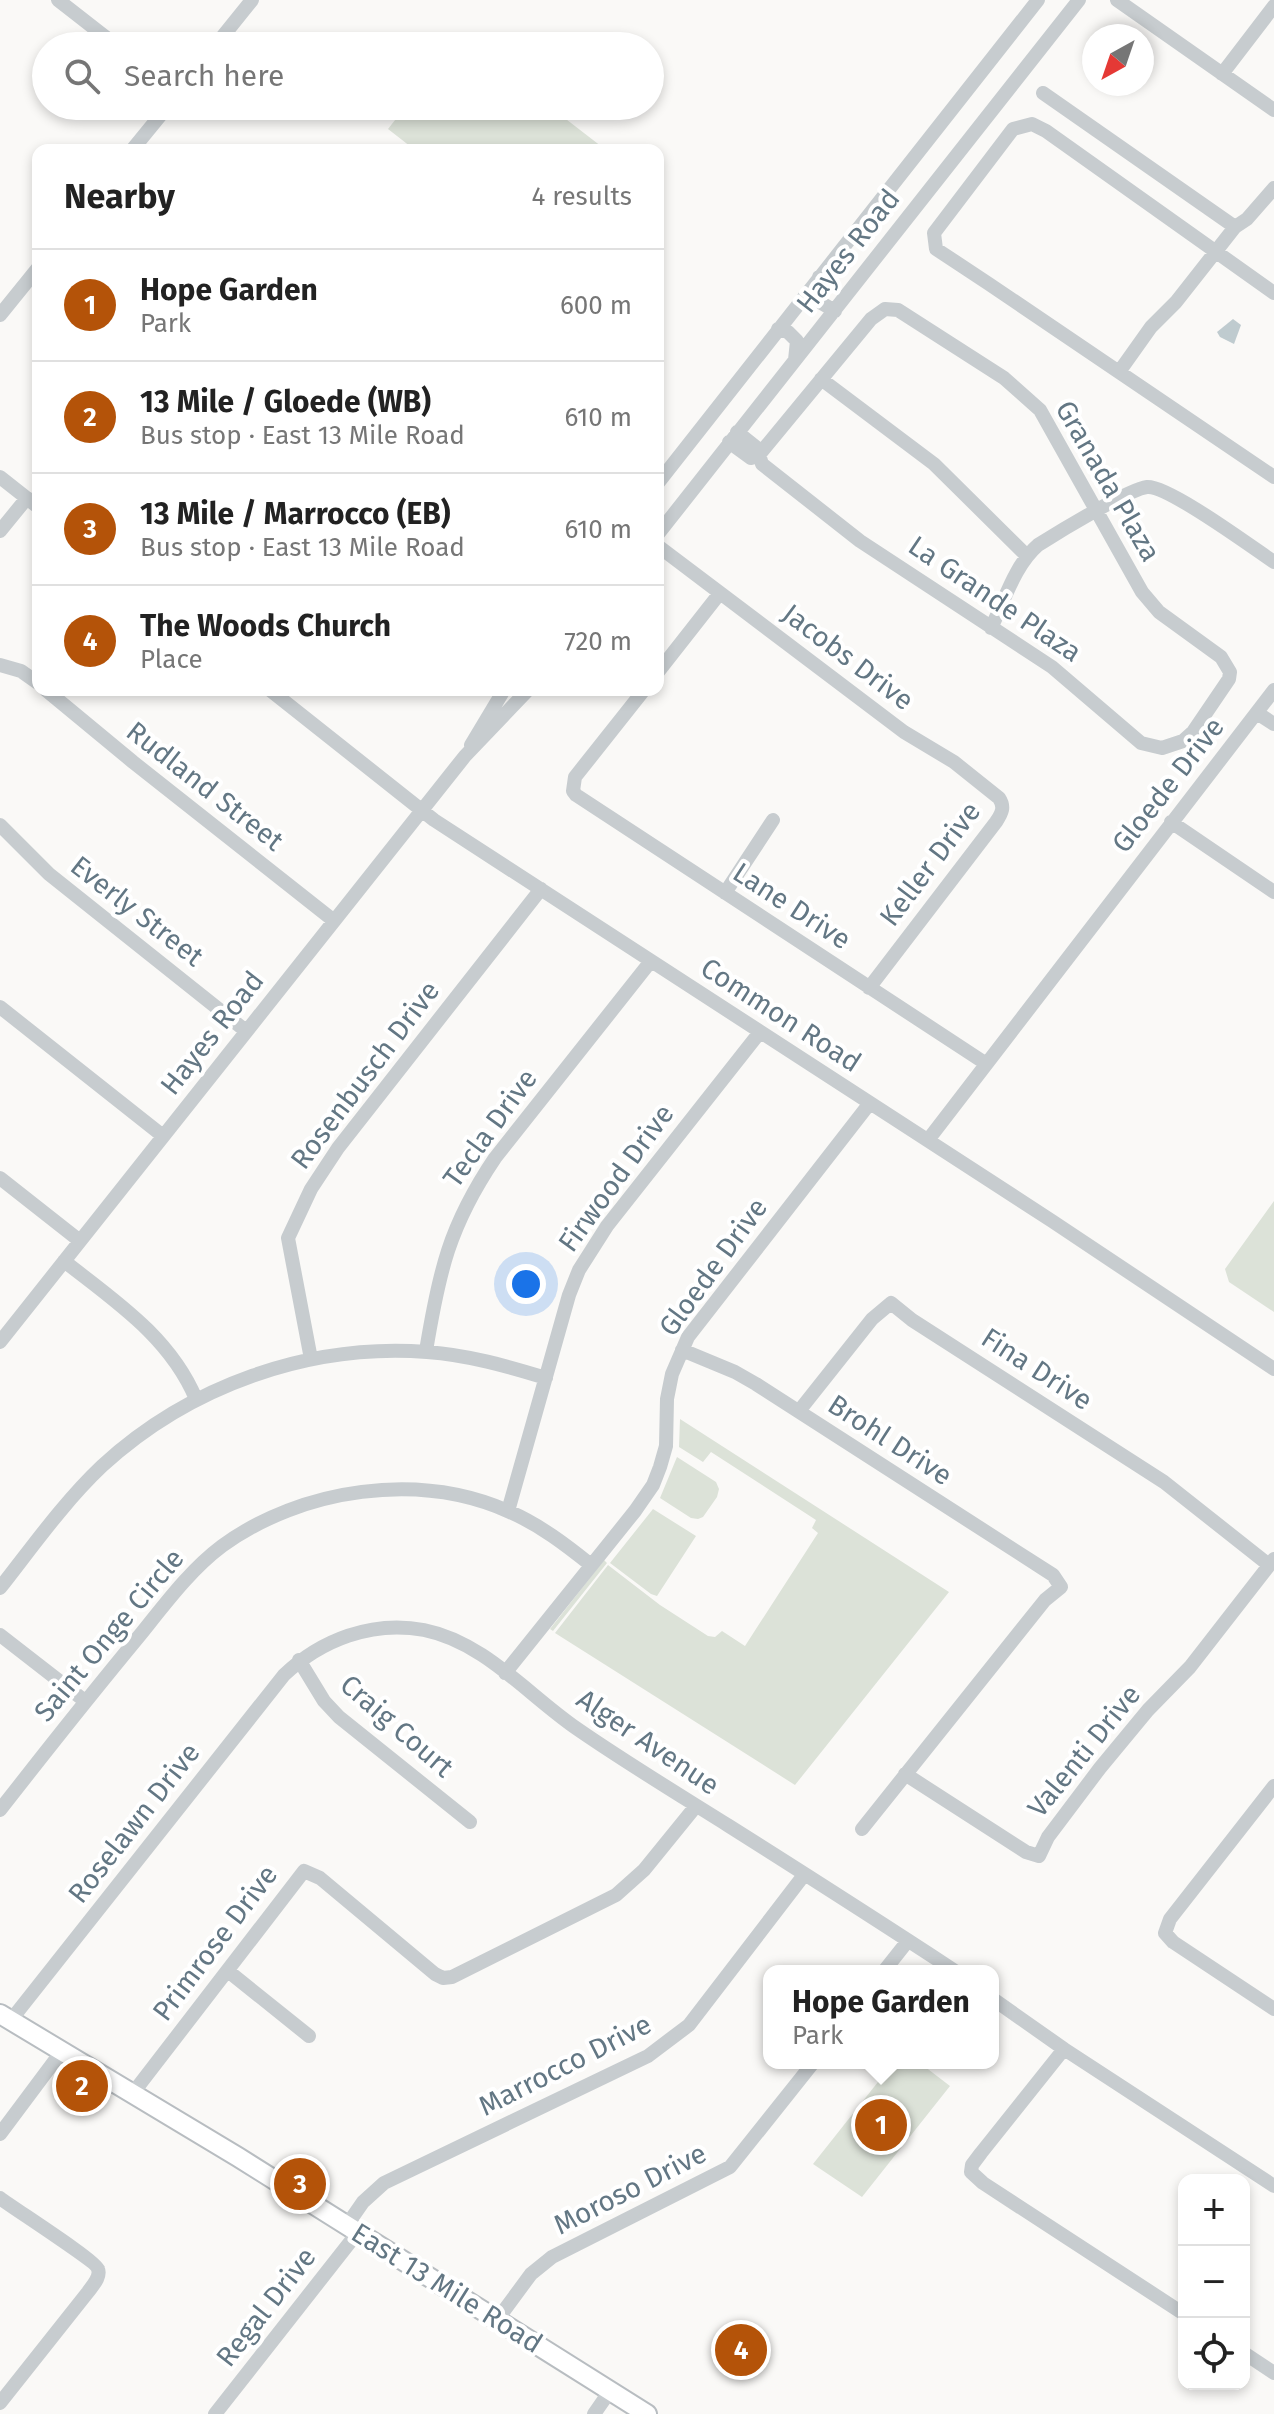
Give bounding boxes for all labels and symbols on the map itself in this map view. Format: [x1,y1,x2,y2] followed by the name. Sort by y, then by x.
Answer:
[1082,24,1154,96] north arrow
[789,183,907,319] street label: Hayes Road
[1049,395,1167,567] street label: Granada Plaza
[902,529,1088,669] street label: La Grande Plaza
[776,597,920,717] street label: Jacobs Drive
[1105,711,1231,859] street label: Gloede Drive
[120,715,291,858] street label: Rudland Street
[873,795,987,933] street label: Keller Drive
[64,849,211,974] street label: Everly Street
[727,856,857,956] street label: Lane Drive
[695,951,867,1079] street label: Common Road
[153,965,271,1101] street label: Hayes Road
[284,975,446,1175] street label: Rosenbusch Drive
[436,1062,544,1194] street label: Tecla Drive
[551,1098,681,1258] street label: Firwood Drive
[652,1192,774,1342] street label: Gloede Drive
[506,1264,546,1304] your location
[975,1321,1099,1417] street label: Fina Drive
[822,1388,958,1492] street label: Brohl Drive
[27,1542,191,1728] street label: Saint Onge Circle
[334,1668,461,1785] street label: Craig Court
[1021,1678,1147,1824] street label: Valenti Drive
[570,1682,726,1802] street label: Alger Avenue
[61,1736,207,1910] street label: Roselawn Drive
[146,1859,284,2027] street label: Primrose Drive
[473,2007,657,2123] street label: Marrocco Drive
[56,2056,108,2116] pin: 2
[855,2095,907,2155] pin: 1
[548,2136,712,2242] street label: Moroso Drive
[274,2154,326,2214] pin: 3
[346,2216,548,2360] street label: East 13 Mile Road
[209,2241,323,2373] street label: Regal Drive
[715,2320,767,2380] pin: 4

